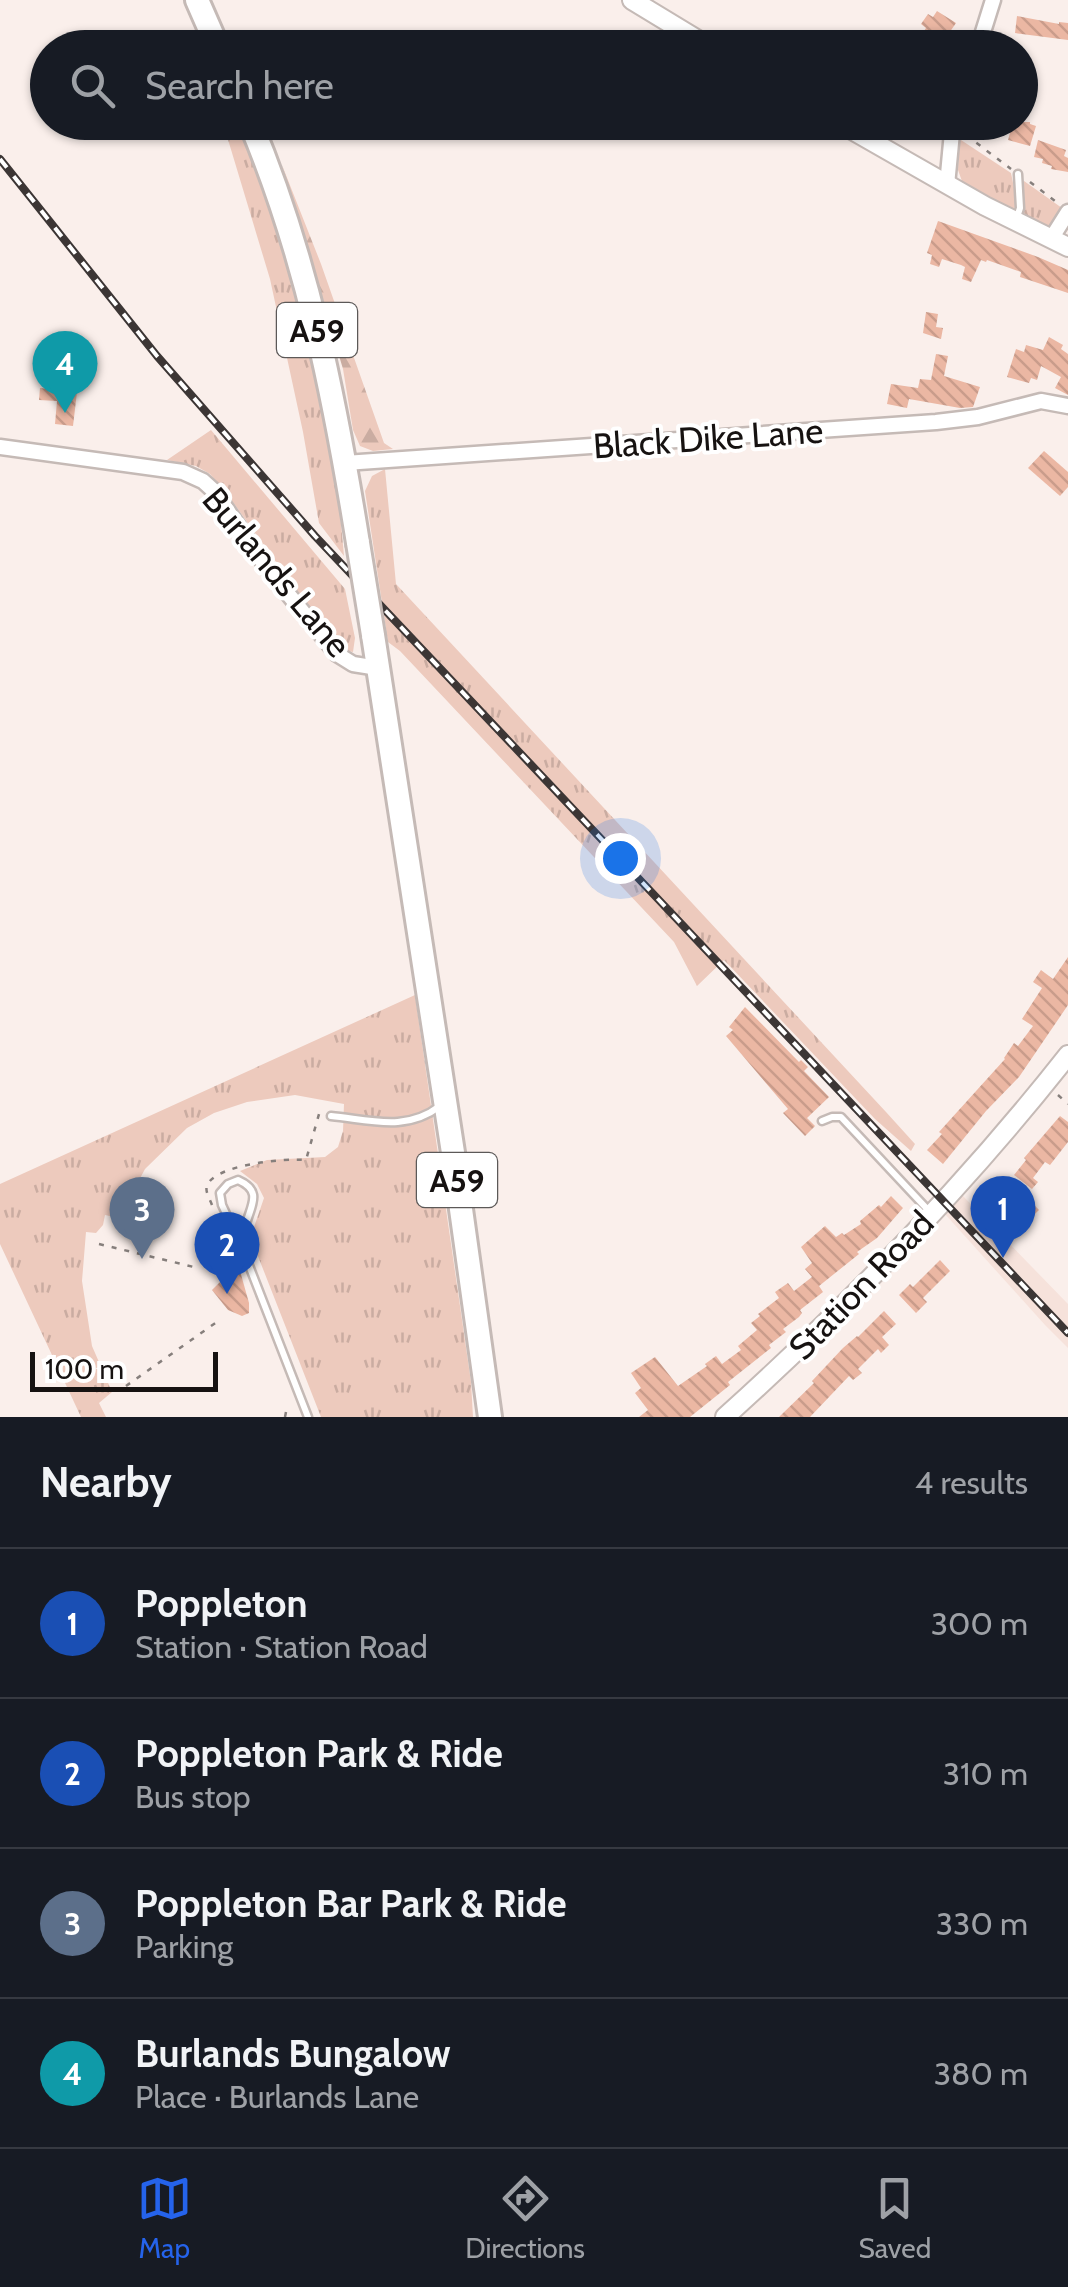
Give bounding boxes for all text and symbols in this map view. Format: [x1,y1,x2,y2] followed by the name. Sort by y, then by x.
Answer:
[30,30,1038,140] search box
[65,58,120,113] icon: search
[145,62,334,109] text: Search here
[277,303,357,357] road number: A59
[32,330,98,413] pin: 4
[592,409,824,467] street label: Black Dike Lane
[194,478,360,666] street label: Burlands Lane
[595,833,646,884] your location
[417,1153,497,1207] road number: A59
[110,1176,174,1259] pin: 3
[970,1176,1036,1258] pin: 1
[780,1202,942,1368] street label: Station Road
[194,1212,260,1294] pin: 2
[30,1347,218,1392] scale bar
[45,1352,124,1386] text: 100 m
[40,1456,172,1508] text: Nearby
[915,1463,1028,1502] text: 4 results
[135,1580,307,1627] text: Poppleton
[67,1604,78,1643] text: 1
[931,1604,1028,1643] text: 300 m
[135,1627,428,1666] text: Station · Station Road
[135,1730,503,1777] text: Poppleton Park & Ride
[64,1754,81,1793] text: 2
[943,1754,1028,1793] text: 310 m
[135,1777,251,1816] text: Bus stop
[135,1880,567,1927] text: Poppleton Bar Park & Ride
[64,1904,81,1943] text: 3
[936,1904,1028,1943] text: 330 m
[135,1927,233,1966] text: Parking
[135,2030,451,2077] text: Burlands Bungalow
[63,2054,82,2093] text: 4
[934,2054,1028,2093] text: 380 m
[135,2077,419,2116] text: Place · Burlands Lane
[137,2171,192,2265] tab: Map
[465,2171,585,2265] tab: Directions
[859,2171,931,2265] tab: Saved

